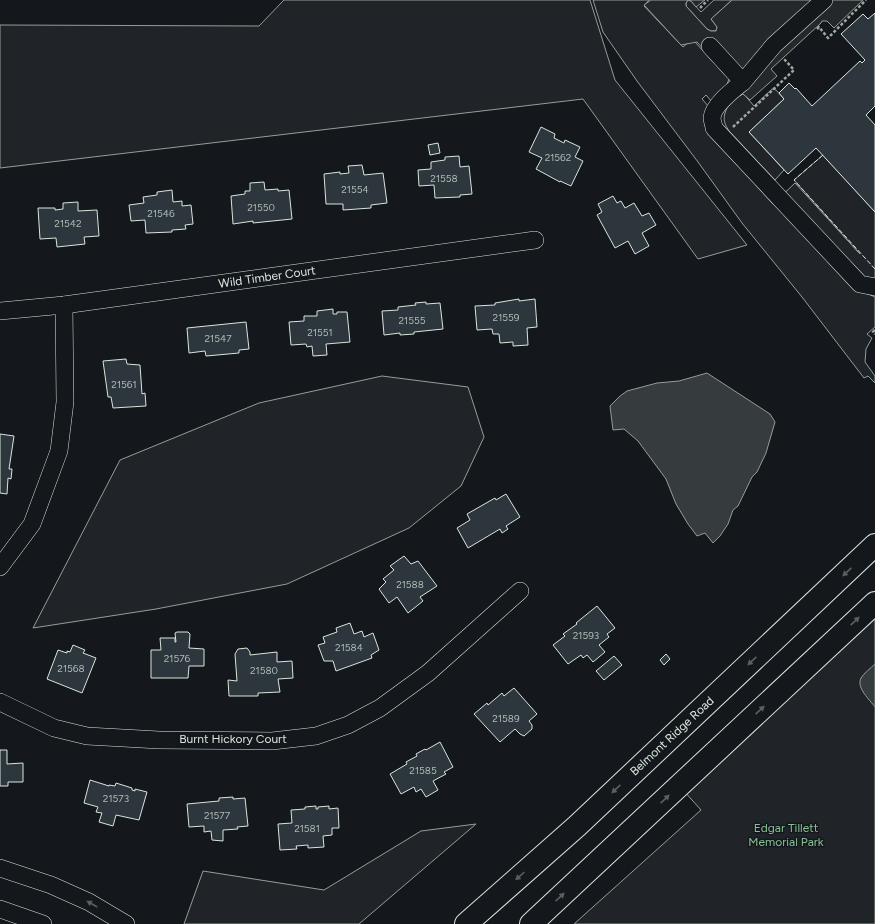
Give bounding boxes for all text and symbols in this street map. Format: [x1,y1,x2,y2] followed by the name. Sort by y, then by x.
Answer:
[545,151,571,164] house number: 21562
[430,172,458,185] house number: 21558
[341,183,369,196] house number: 21554
[247,201,275,214] house number: 21550
[147,207,175,220] house number: 21546
[54,217,82,230] house number: 21542
[217,263,317,291] street label: Wild Timber Court
[493,311,520,324] house number: 21559
[399,314,426,327] house number: 21555
[307,326,333,339] house number: 21551
[204,332,232,345] house number: 21547
[111,378,137,391] house number: 21561
[842,567,851,576] one-way arrow
[396,578,424,591] house number: 21588
[850,617,860,626] one-way arrow
[573,629,599,642] house number: 21593
[335,641,363,654] house number: 21584
[164,652,191,665] house number: 21576
[747,656,757,666] one-way arrow
[57,662,85,675] house number: 21568
[250,664,278,677] house number: 21580
[627,694,717,778] street label: Belmont Ridge Road
[755,705,765,715] one-way arrow
[492,712,520,725] house number: 21589
[179,732,287,746] street label: Burnt Hickory Court
[409,764,437,777] house number: 21585
[611,784,621,793] one-way arrow
[103,792,129,805] house number: 21573
[660,794,670,804] one-way arrow
[204,809,231,822] house number: 21577
[748,821,824,849] park label: Edgar Tillett Memorial Park
[294,822,320,835] house number: 21581
[515,871,525,881] one-way arrow
[555,893,565,902] one-way arrow
[86,901,98,908] one-way arrow

